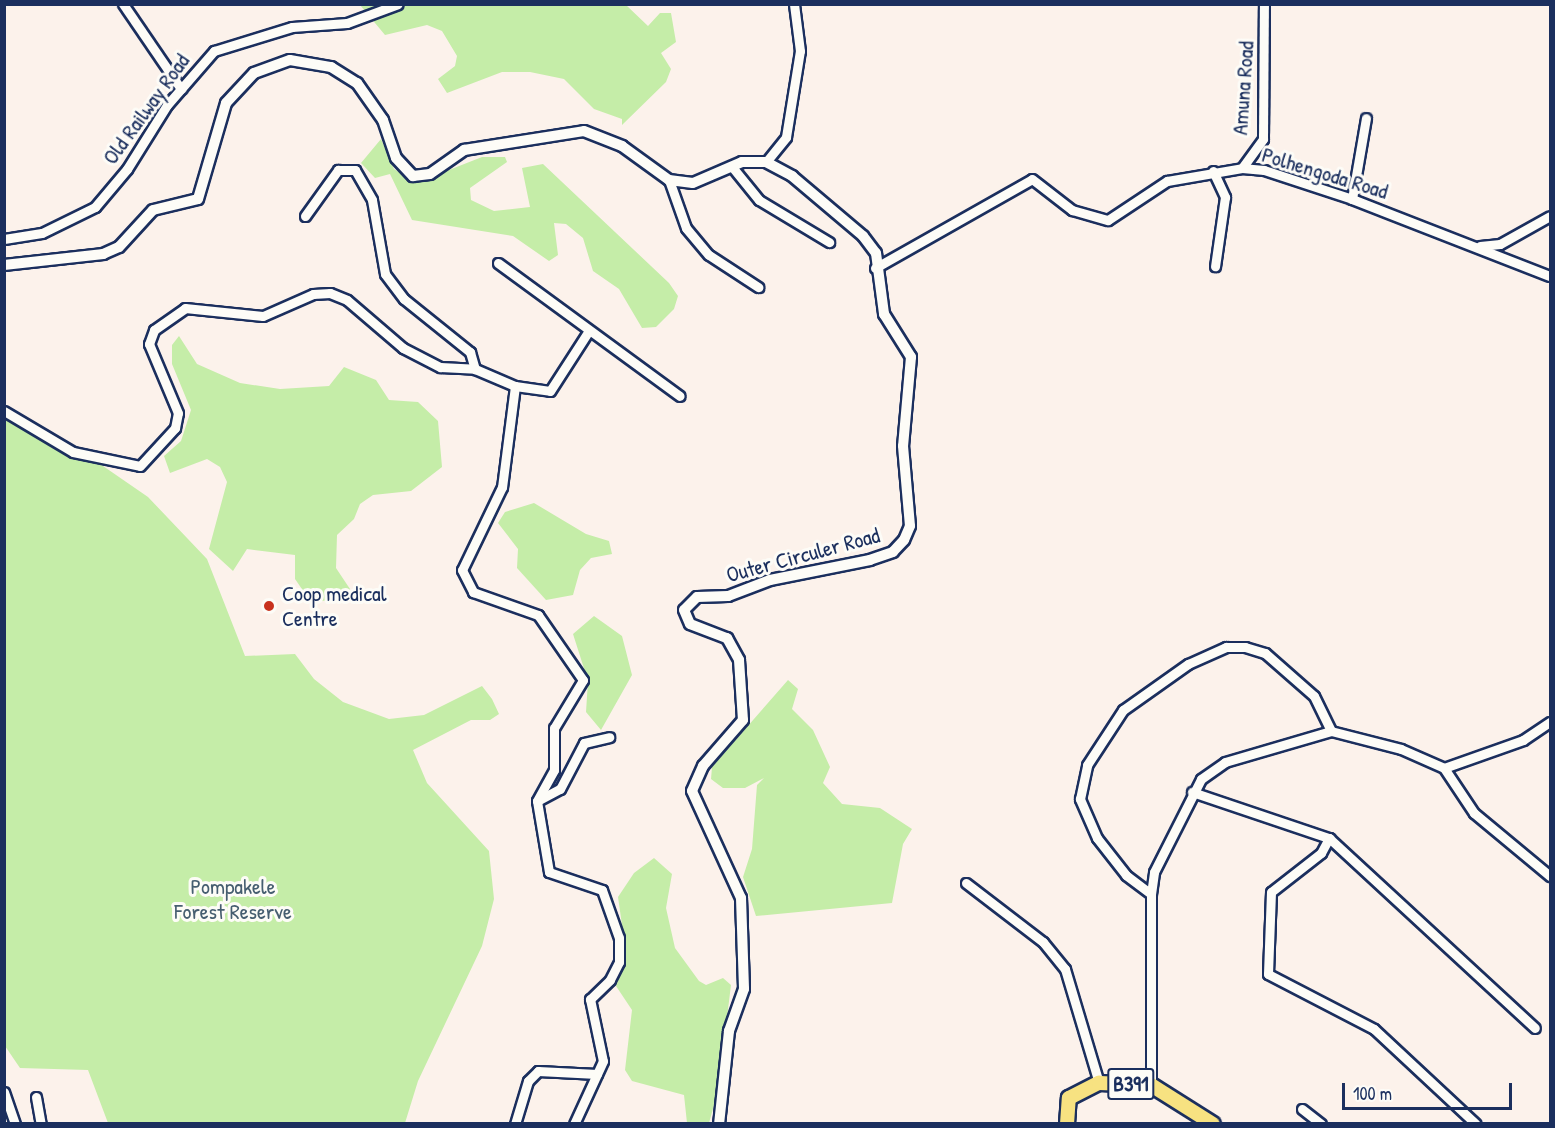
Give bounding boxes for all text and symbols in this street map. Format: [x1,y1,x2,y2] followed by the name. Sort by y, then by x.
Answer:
[1227,40,1259,136] street label: Amuna Road
[97,49,195,169] street label: Old Railway Road
[1259,141,1391,205] street label: Polhengoda Road
[723,522,883,588] street label: Outer Circuler Road
[282,580,386,632] place label: Coop medical Centre
[260,597,278,615] marker: Coop medical Centre
[174,873,292,924] park label: Pompakele Forest Reserve
[1107,1066,1155,1102] road number: B391
[1345,1071,1514,1109] scale bar
[1353,1081,1392,1106] text: 100 m

